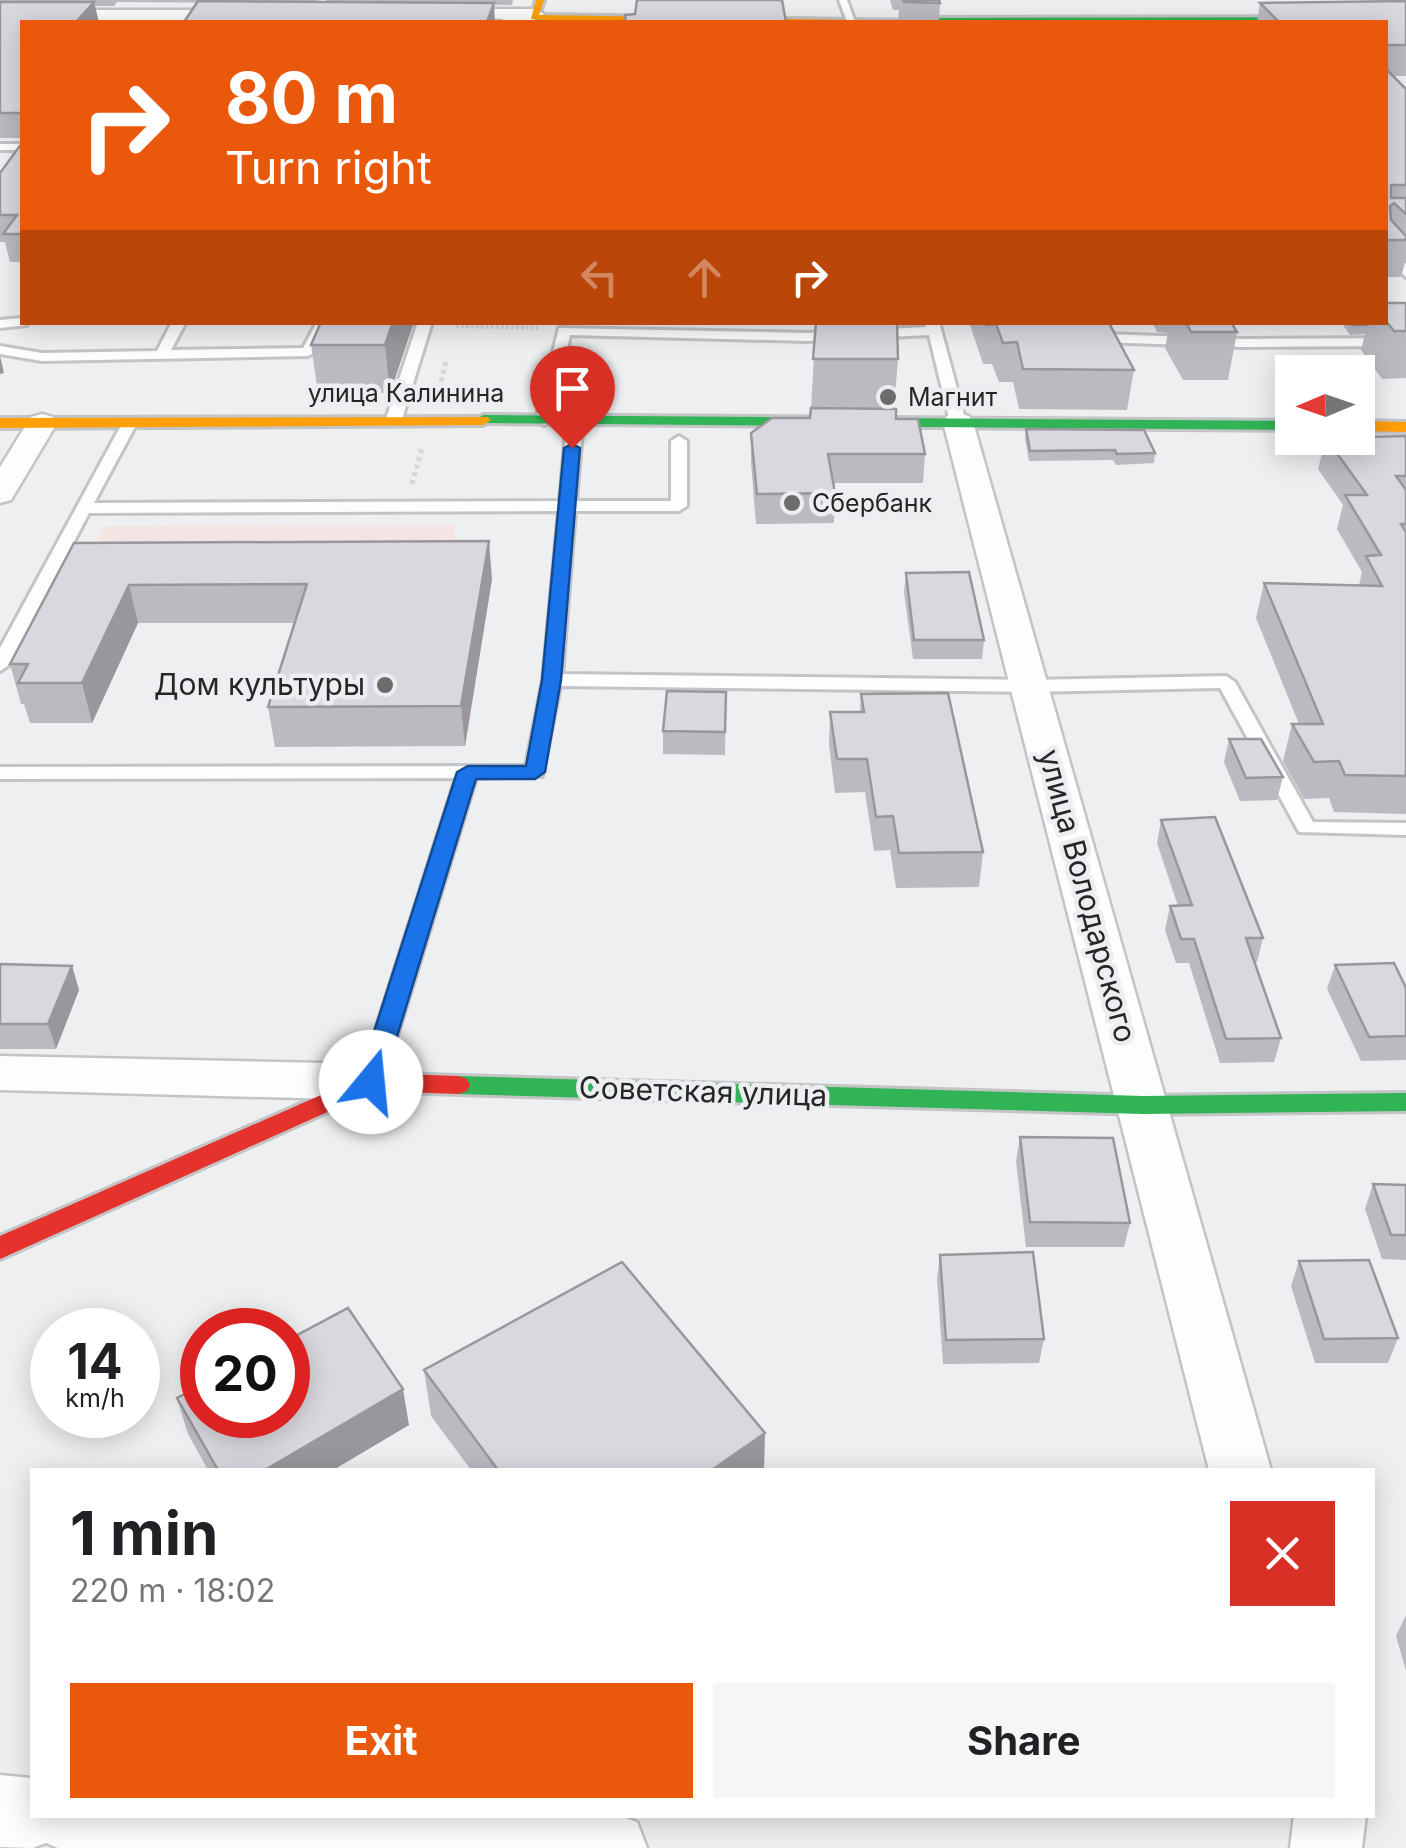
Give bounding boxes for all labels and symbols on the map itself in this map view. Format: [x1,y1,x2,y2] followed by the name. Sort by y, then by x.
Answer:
[530,346,615,449] pin
[1275,355,1375,455] north arrow
[308,378,504,408] street label: улица Калинина
[908,382,997,412] place label: Магнит
[877,386,899,408] marker: Магнит
[812,488,933,518] place label: Сбербанк
[781,492,803,514] marker: Сбербанк
[154,666,365,702] place label: Дом культуры
[374,674,396,696] marker: Дом культуры
[1032,745,1144,1046] street label: улица Володарского
[319,1030,423,1134] position arrow
[578,1069,828,1113] street label: Советская улица
[180,1308,310,1438] speed limit sign: 20

